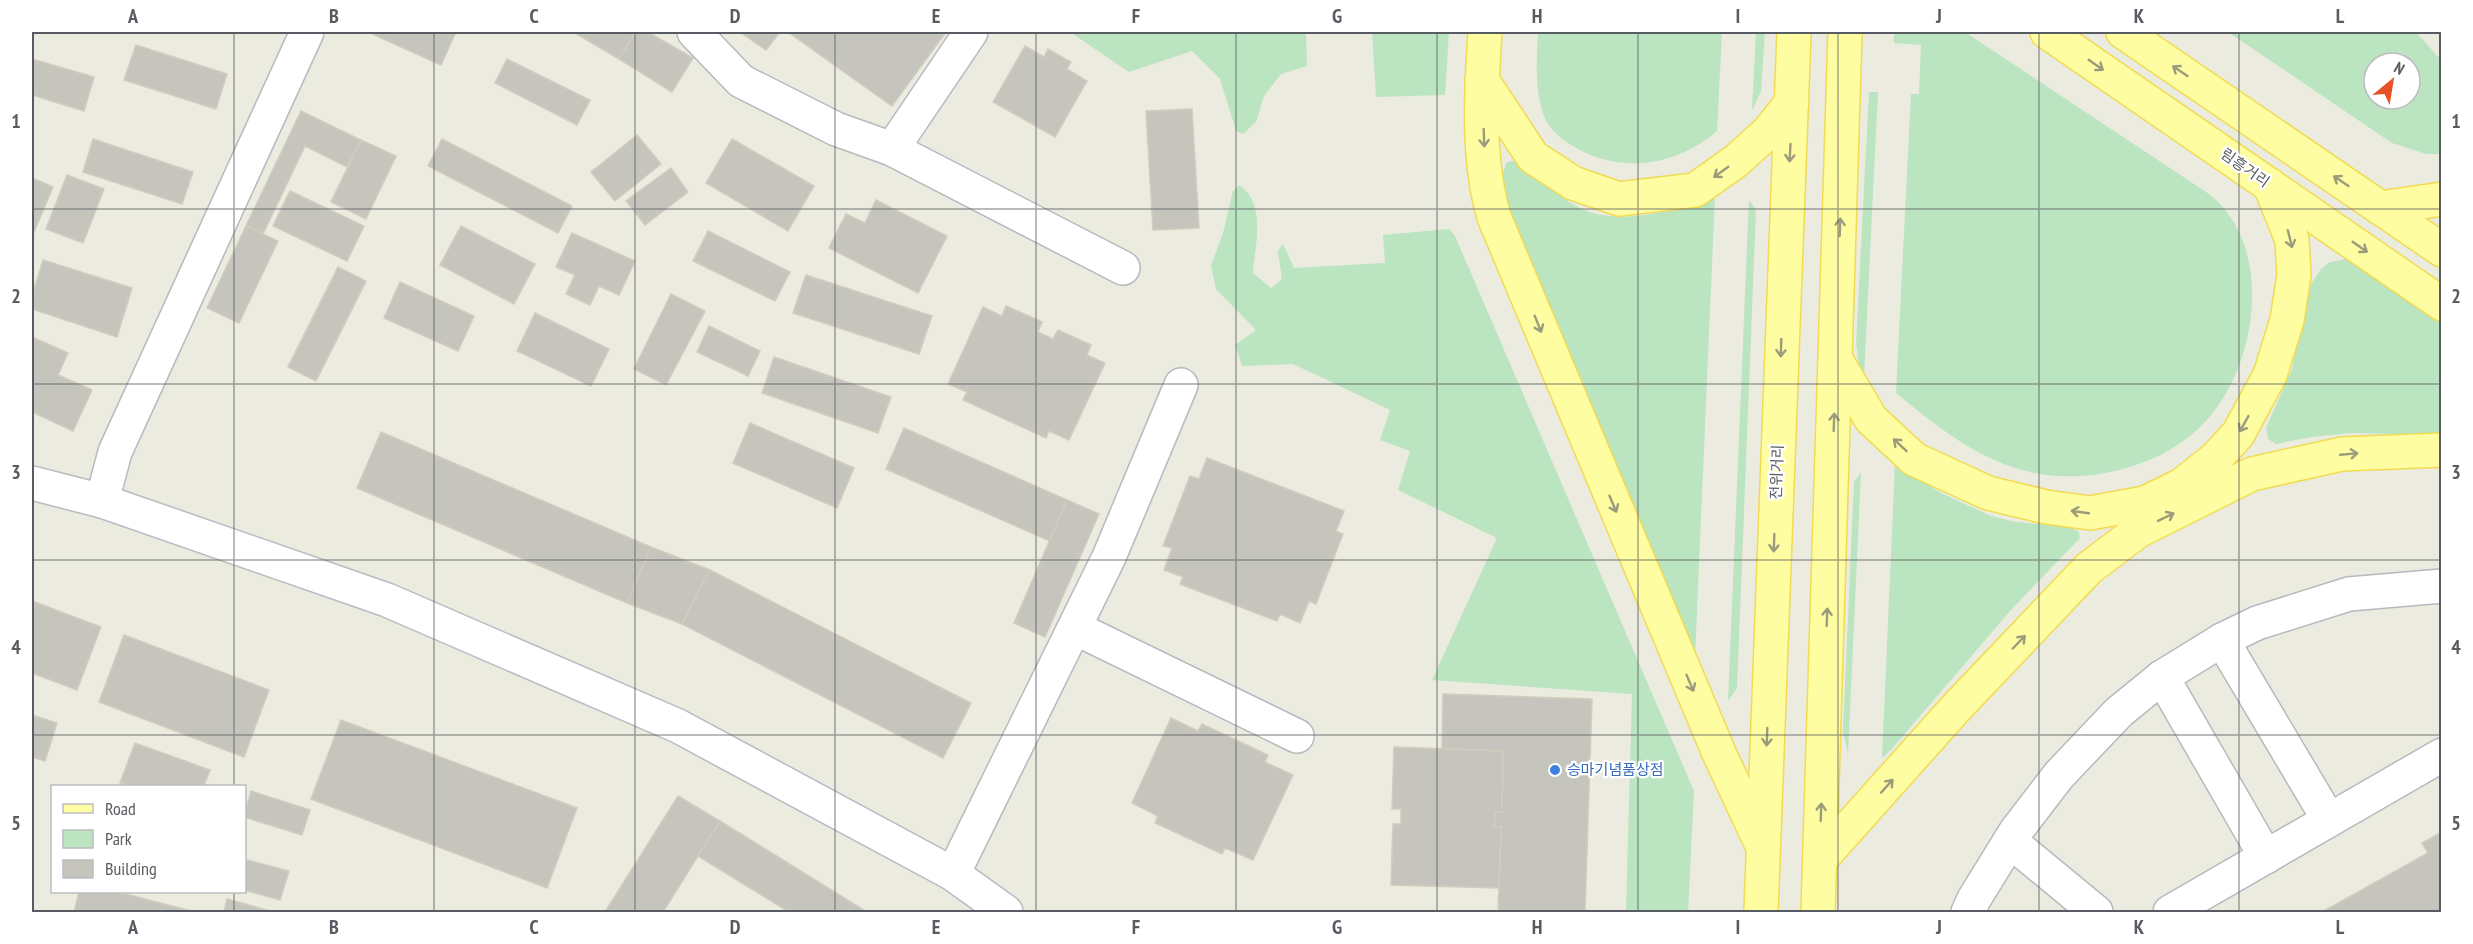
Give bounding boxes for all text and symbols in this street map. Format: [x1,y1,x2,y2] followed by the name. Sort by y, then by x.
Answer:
[127,3,139,29] text: A
[329,3,339,29] text: B
[529,3,539,29] text: C
[730,3,741,29] text: D
[932,3,940,29] text: E
[1132,3,1140,29] text: F
[1332,3,1342,29] text: G
[1532,3,1542,29] text: H
[1736,3,1740,29] text: I
[1935,3,1942,29] text: J
[2134,3,2145,29] text: K
[2336,3,2345,29] text: L
[2362,51,2422,111] north arrow
[2391,57,2408,79] text: N
[2087,59,2103,71] one-way arrow
[2173,65,2189,77] one-way arrow
[11,108,21,134] text: 1
[2451,108,2461,134] text: 1
[1478,128,1489,148] one-way arrow
[1784,142,1795,162] one-way arrow
[2217,144,2273,191] street label: 림흥거리
[1713,166,1729,178] one-way arrow
[2334,175,2350,187] one-way arrow
[1834,218,1845,238] one-way arrow
[2285,230,2297,249] one-way arrow
[2351,241,2367,253] one-way arrow
[11,283,21,309] text: 2
[2451,283,2461,309] text: 2
[1533,314,1544,332] one-way arrow
[1776,337,1787,357] one-way arrow
[1828,413,1839,433] one-way arrow
[2238,415,2250,432] one-way arrow
[1892,438,1907,452] one-way arrow
[1766,444,1787,500] street label: 전위거리
[2338,448,2358,459] one-way arrow
[11,459,21,485] text: 3
[2451,459,2461,485] text: 3
[1608,494,1620,512] one-way arrow
[2070,506,2090,517] one-way arrow
[2156,510,2174,522] one-way arrow
[1769,532,1780,552] one-way arrow
[1822,608,1833,628] one-way arrow
[11,634,21,660] text: 4
[2451,634,2461,660] text: 4
[2012,635,2026,650] one-way arrow
[1685,673,1696,692] one-way arrow
[1761,727,1773,747] one-way arrow
[1567,760,1664,779] place label: 승마기념품상점
[1548,763,1562,777] marker: 승마기념품상점
[1880,779,1894,794] one-way arrow
[51,785,246,893] legend
[105,797,136,820] text: Road
[1815,803,1827,823] one-way arrow
[11,810,21,836] text: 5
[2451,810,2461,836] text: 5
[105,827,132,850] text: Park
[105,857,157,880] text: Building
[127,914,139,940] text: A
[329,914,339,940] text: B
[529,914,539,940] text: C
[730,914,741,940] text: D
[932,914,940,940] text: E
[1132,914,1140,940] text: F
[1332,914,1342,940] text: G
[1532,914,1542,940] text: H
[1736,914,1740,940] text: I
[1935,914,1942,940] text: J
[2134,914,2145,940] text: K
[2336,914,2345,940] text: L

